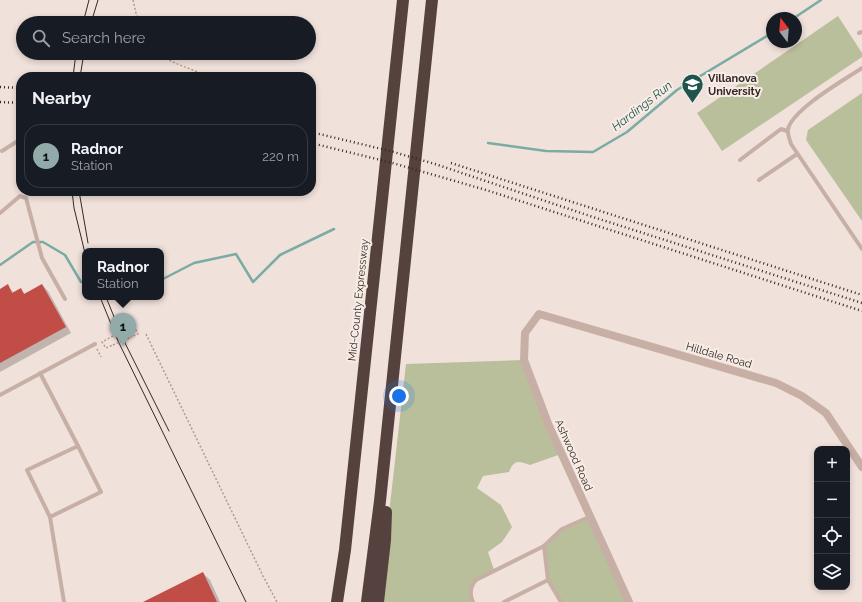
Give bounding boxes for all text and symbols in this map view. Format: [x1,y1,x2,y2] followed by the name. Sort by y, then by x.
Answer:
[766,12,802,48] north arrow
[16,16,316,60] search box
[30,27,52,49] icon: search
[62,29,145,47] text: Search here
[680,71,706,104] school or university icon: Villanova University
[708,72,761,98] place label: Villanova University
[609,78,675,134] water label: Hardings Run
[32,88,91,108] text: Nearby
[71,140,123,158] text: Radnor
[43,149,49,164] text: 1
[262,149,299,164] text: 220 m
[71,158,113,173] text: Station
[346,238,371,362] street label: Mid-County Expressway
[82,248,164,300] popup
[97,258,149,276] text: Radnor
[97,276,139,291] text: Station
[110,313,136,346] pin: 1
[684,340,753,371] street label: Hilldale Road
[389,386,409,406] your location
[552,417,595,493] street label: Ashwood Road
[814,446,850,590] map controls
[814,446,850,482] button: +
[814,482,850,518] button: −
[814,518,850,554] button: locate
[814,554,850,590] button: layers

